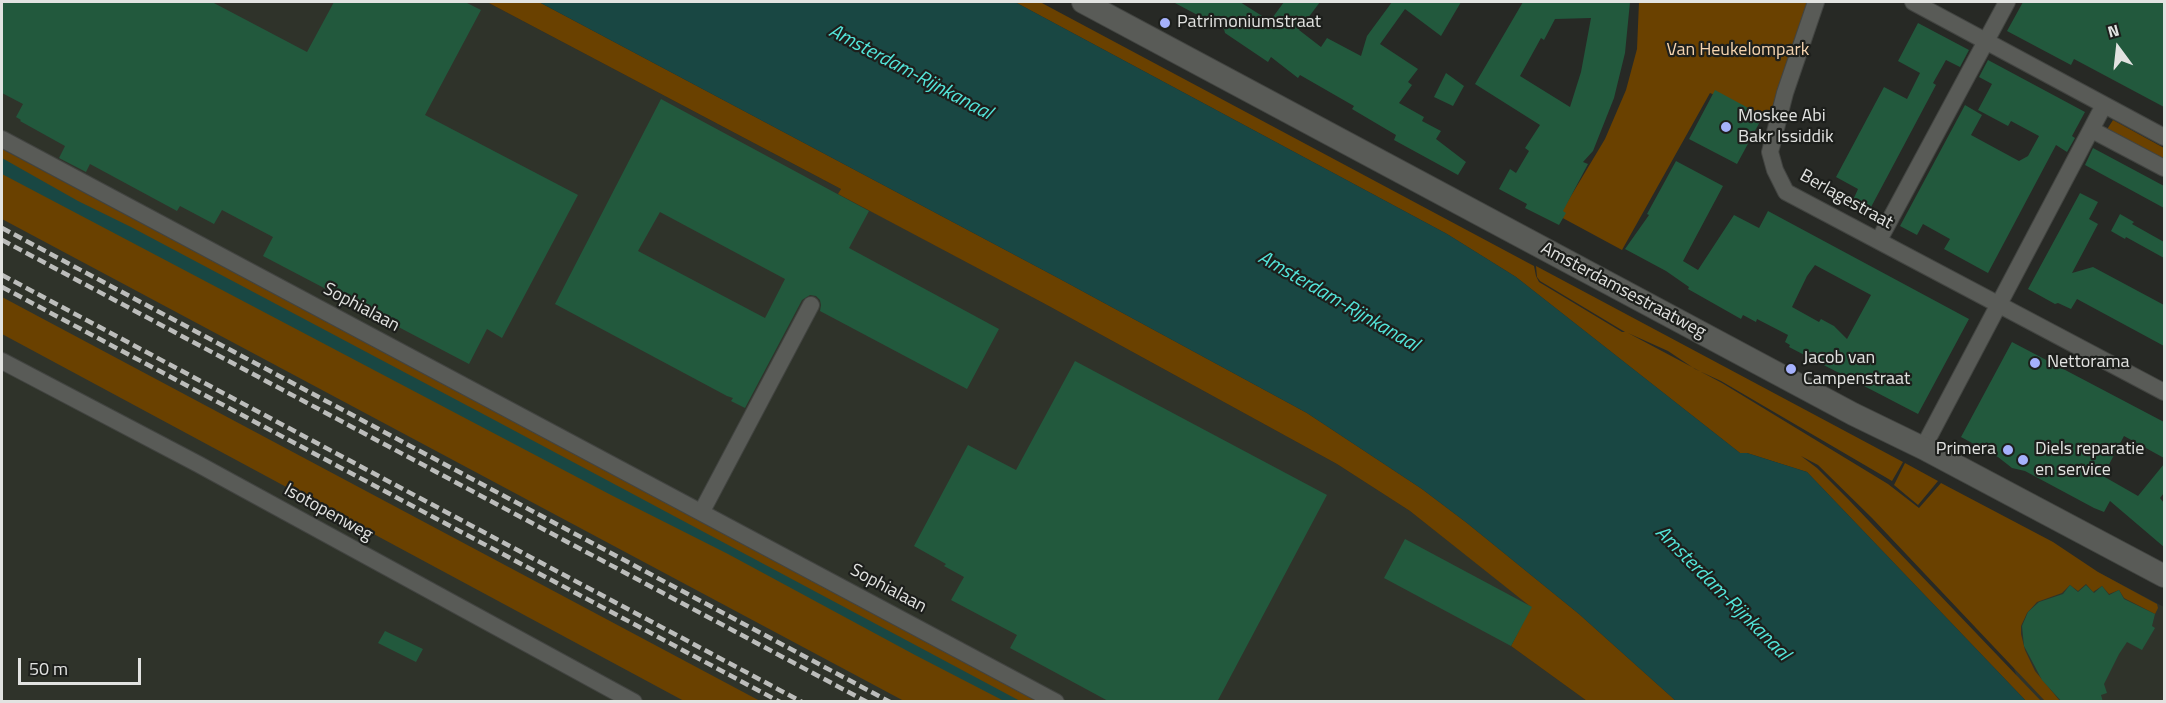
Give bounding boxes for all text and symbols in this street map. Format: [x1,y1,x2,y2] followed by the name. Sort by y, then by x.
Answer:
[1177,12,1321,34] place label: Patrimoniumstraat
[1158,16,1172,30] marker: Patrimoniumstraat
[2088,18,2148,78] north arrow
[2105,18,2122,44] text: N
[824,20,996,126] water label: Amsterdam-Rijnkanaal
[1667,40,1809,62] park label: Van Heukelompark
[1738,106,1834,148] place label: Moskee Abi Bakr Issiddik
[1719,120,1733,134] marker: Moskee Abi Bakr Issiddik
[1796,166,1896,234] street label: Berlagestraat
[1537,238,1709,344] street label: Amsterdamsestraatweg
[1253,246,1423,358] water label: Amsterdam-Rijnkanaal
[319,279,403,337] street label: Sophialaan
[1803,348,1910,391] place label: Jacob van Campenstraat
[2047,352,2130,374] place label: Nettorama
[2028,356,2042,370] marker: Nettorama
[1784,362,1798,376] marker: Jacob van Campenstraat
[1936,439,1996,461] place label: Primera
[2035,439,2144,482] place label: Diels reparatie en service
[2001,443,2015,457] marker: Primera
[2016,453,2030,467] marker: Diels reparatie en service
[280,480,376,546] street label: Isotopenweg
[1649,521,1795,667] water label: Amsterdam-Rijnkanaal
[846,560,930,618] street label: Sophialaan
[21,646,144,684] scale bar
[29,655,68,682] text: 50 m

